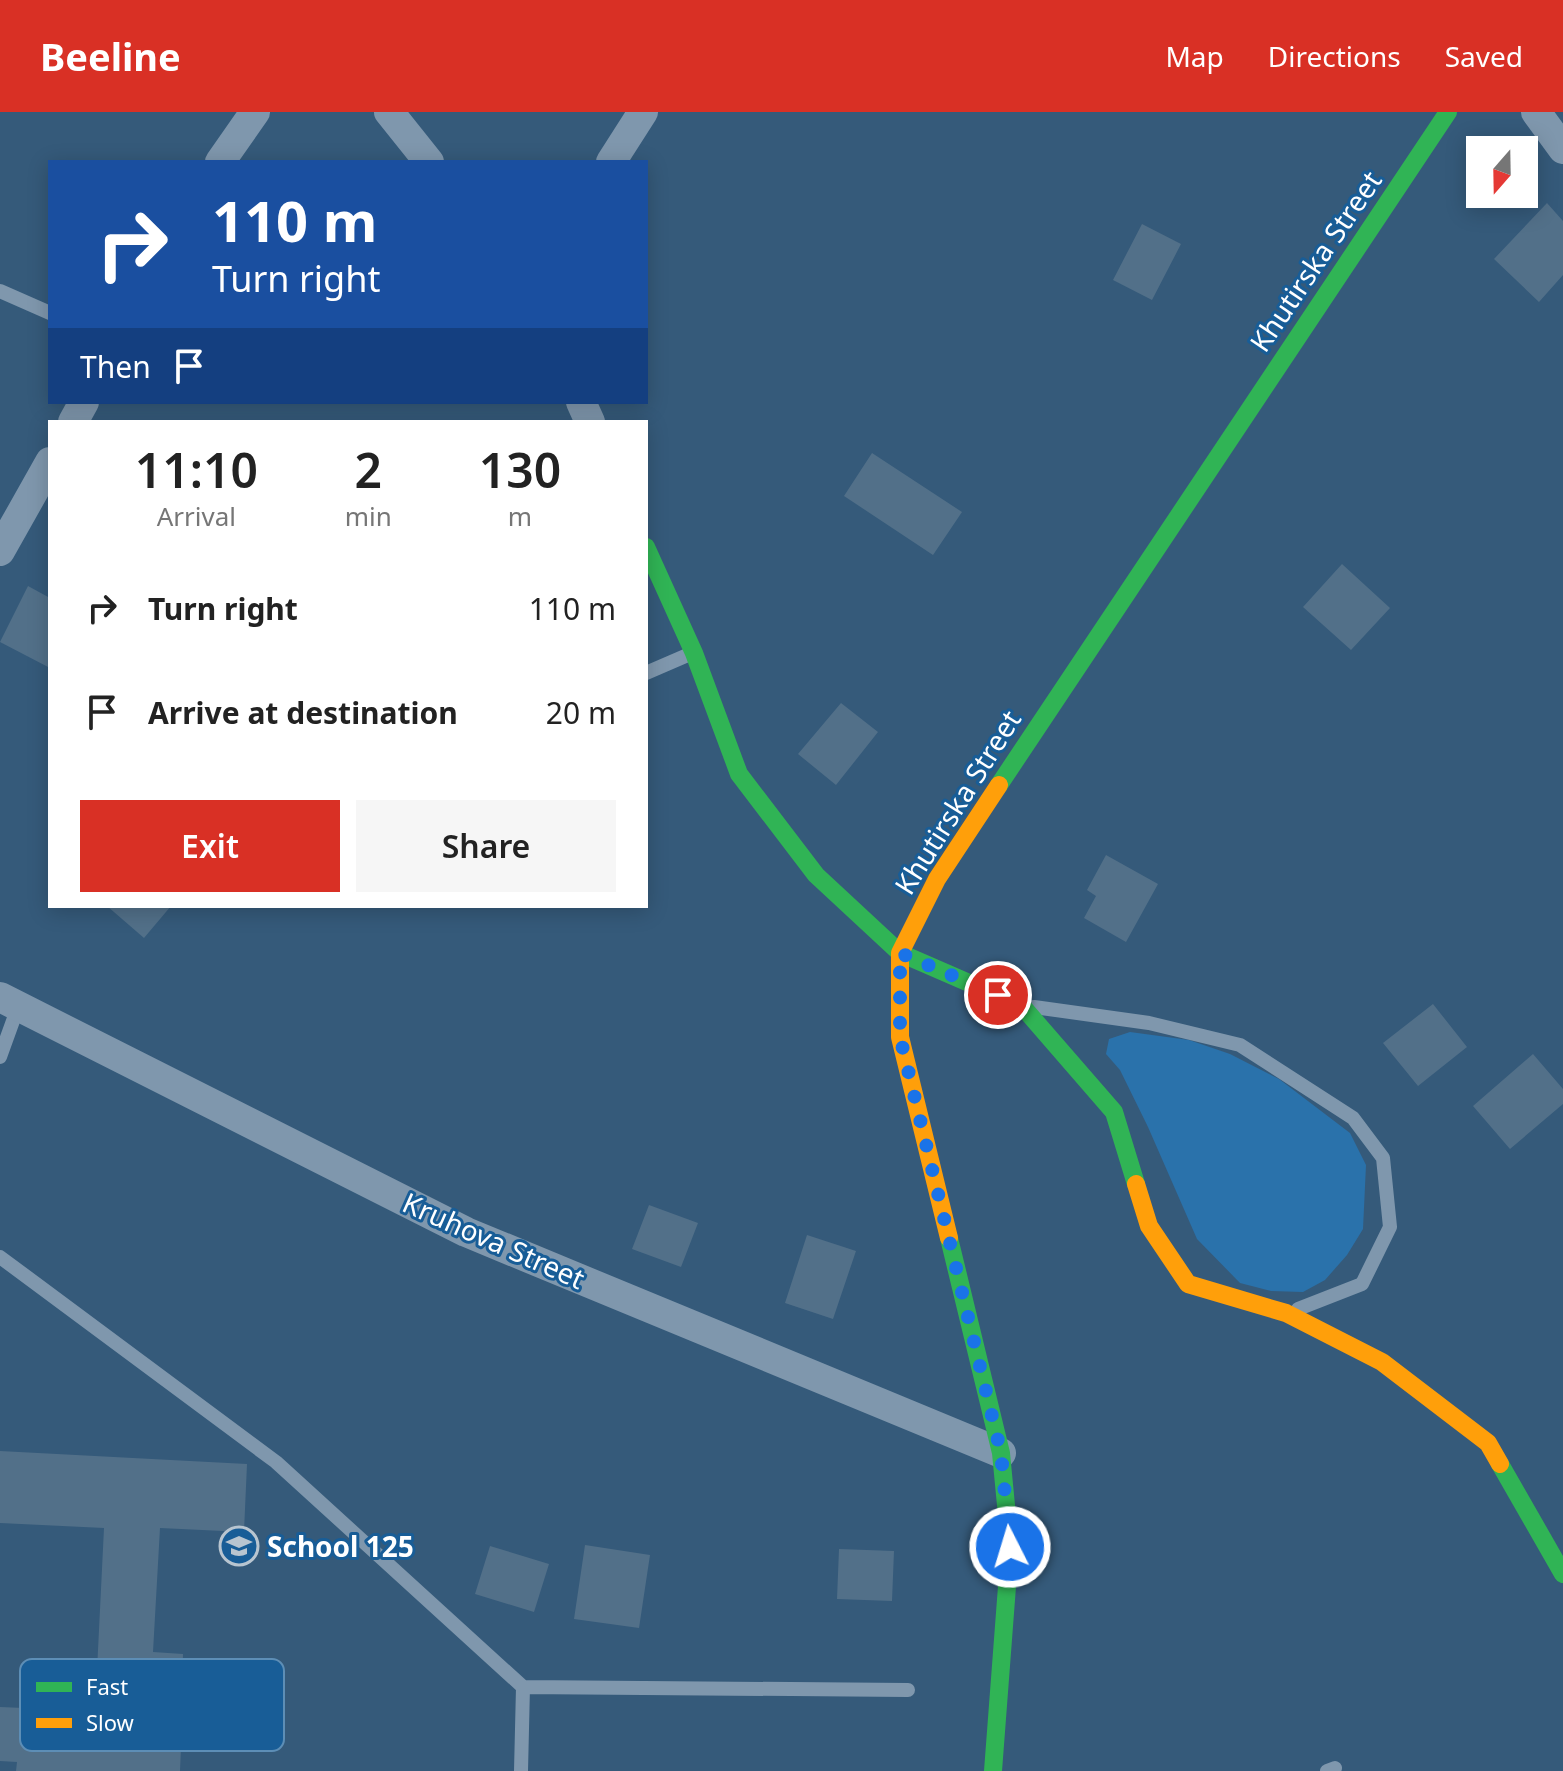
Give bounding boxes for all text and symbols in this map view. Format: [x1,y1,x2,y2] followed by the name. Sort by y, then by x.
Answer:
[40,30,181,82] text: Beeline
[1165,37,1224,75] text: Map
[1268,37,1401,75] text: Directions
[1445,37,1523,75] text: Saved
[1466,136,1538,208] north arrow
[1466,136,1538,208] map controls
[1240,163,1390,359] street label: Khutirska Street
[212,182,377,258] text: 110 m
[80,192,184,296] icon: right
[212,254,380,303] text: Turn right
[167,344,211,388] icon: arrive
[80,346,151,387] text: Then
[135,437,258,502] text: 11:10
[355,437,382,502] text: 2
[479,437,561,502] text: 130
[157,498,236,534] text: Arrival
[345,498,392,534] text: min
[508,498,532,534] text: m
[80,586,124,630] icon: right
[148,588,298,629] text: Turn right
[529,588,616,629] text: 110 m
[80,690,124,734] icon: arrive
[148,692,458,733] text: Arrive at destination
[546,692,616,733] text: 20 m
[885,703,1029,901] street label: Khutirska Street
[80,800,340,892] button: Exit
[356,800,616,892] button: Share
[964,961,1032,1029] pin
[976,973,1020,1017] icon: arrive
[397,1183,591,1297] street label: Kruhova Street
[968,1505,1052,1589] position arrow
[218,1525,260,1567] school or university icon: School 125
[267,1527,414,1565] place label: School 125
[20,1659,284,1751] legend
[86,1671,128,1701] text: Fast
[86,1707,135,1737] text: Slow

